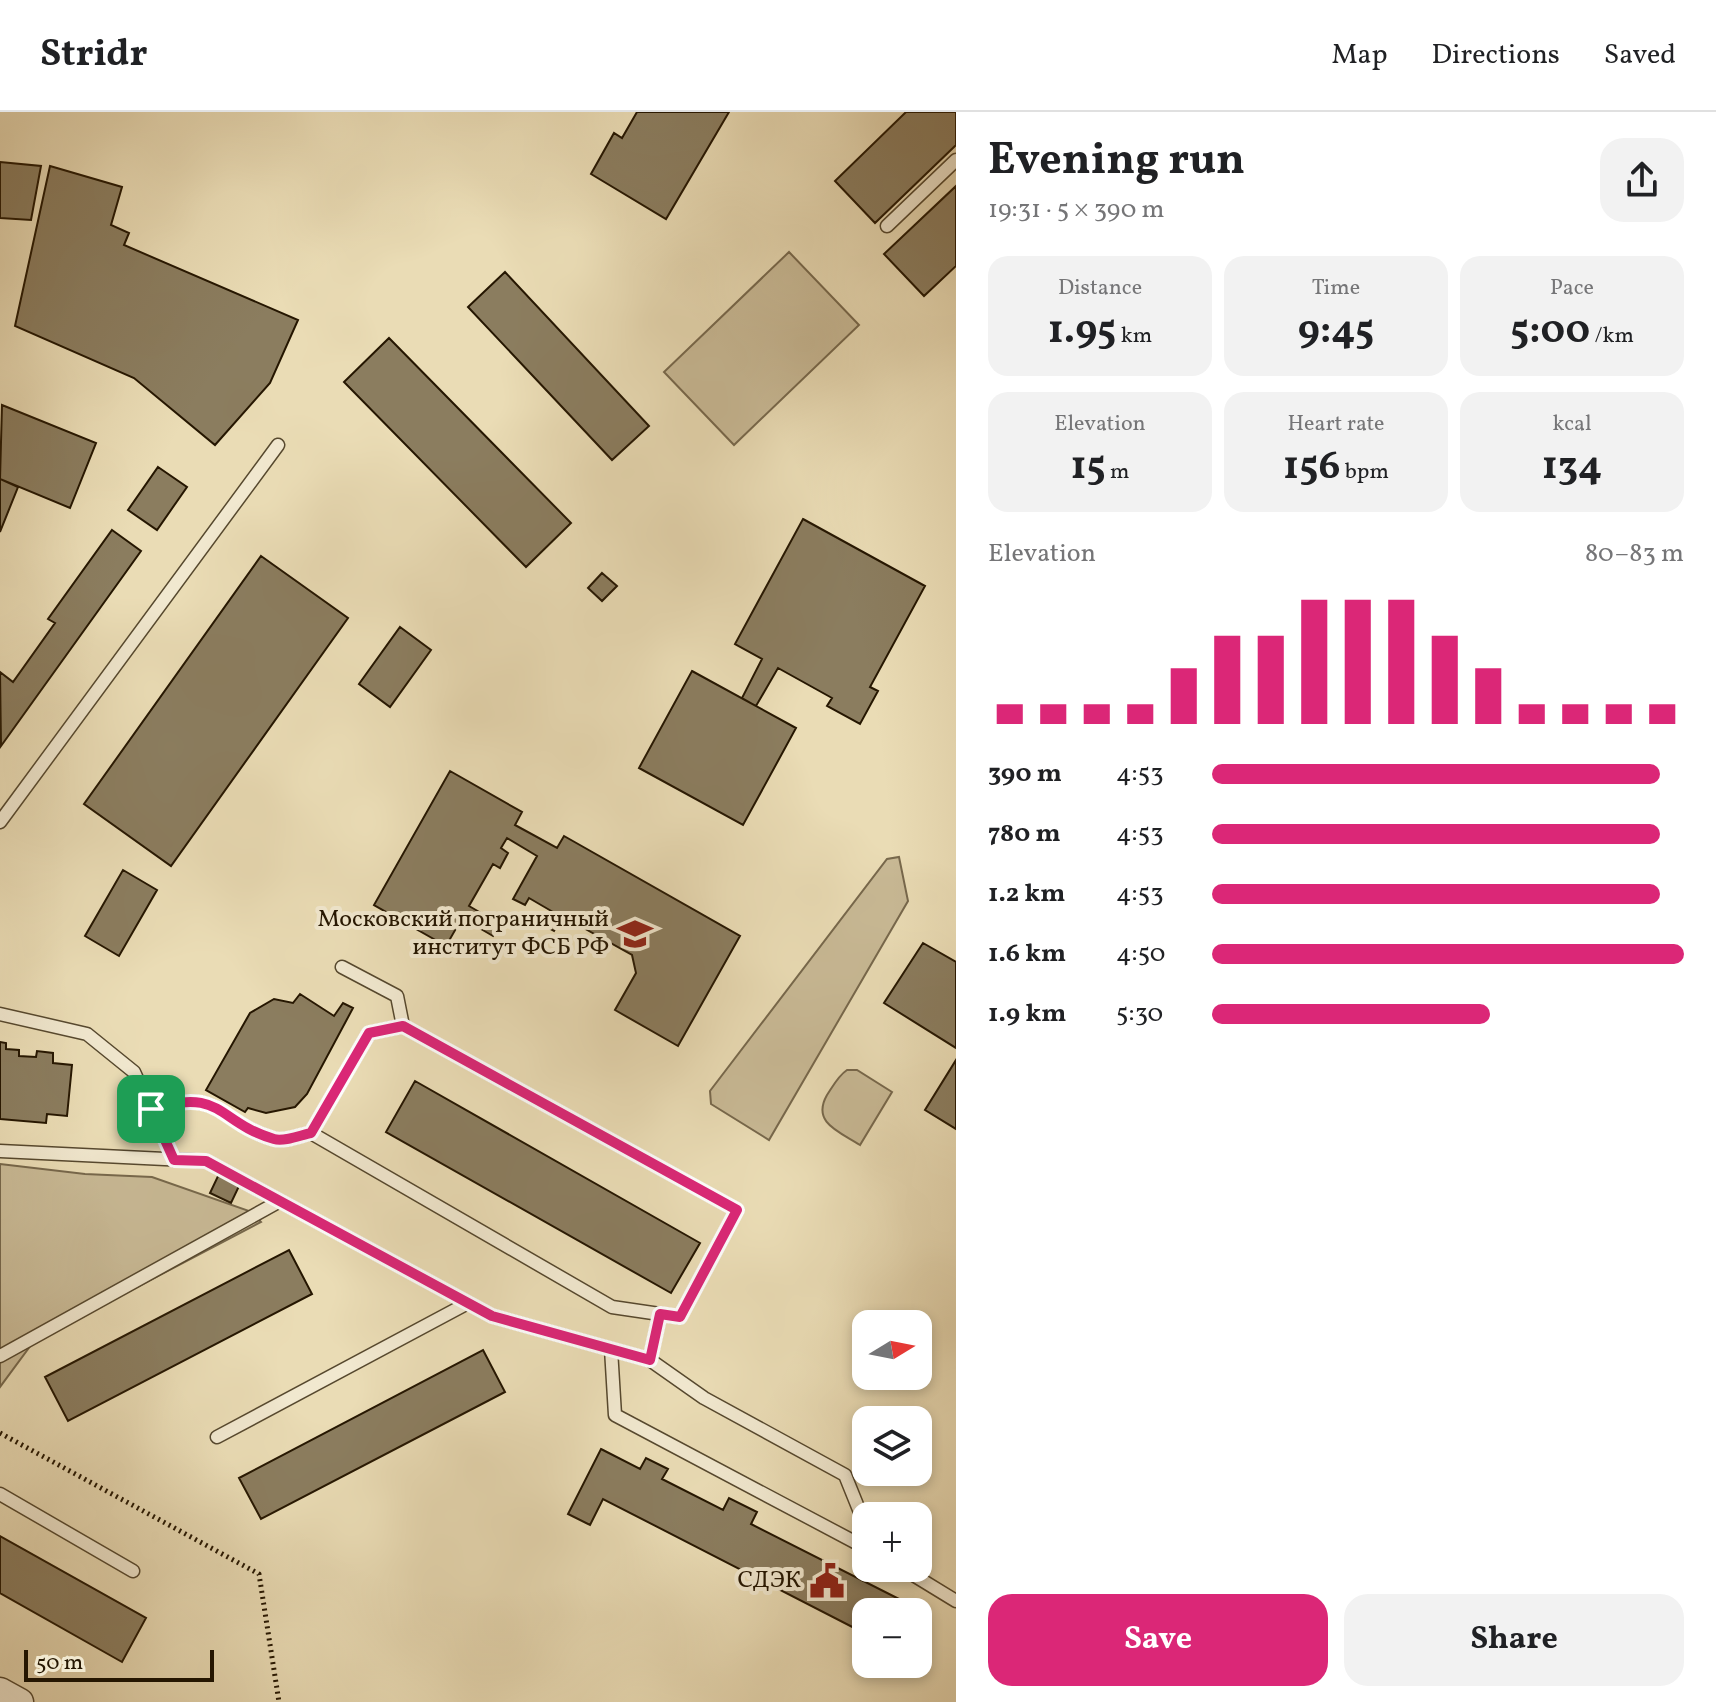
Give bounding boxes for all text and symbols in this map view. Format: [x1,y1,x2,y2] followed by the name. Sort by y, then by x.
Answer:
[40,29,148,82] text: Stridr
[1332,36,1388,75] text: Map
[1432,36,1560,75] text: Directions
[1604,36,1676,75] text: Saved
[988,131,1245,192] text: Evening run
[1600,138,1684,222] button: share
[988,192,1165,228] text: 19:31 · 5 × 390 m
[1058,273,1142,304] text: Distance
[1312,273,1360,304] text: Time
[1550,273,1594,304] text: Pace
[1048,304,1116,360] text: 1.95
[1298,304,1374,360] text: 9:45
[1510,304,1590,360] text: 5:00
[1116,321,1152,352] text: km
[1590,321,1634,352] text: /km
[1054,409,1146,440] text: Elevation
[1287,409,1385,440] text: Heart rate
[1552,409,1592,440] text: kcal
[1070,440,1106,496] text: 15
[1283,440,1340,496] text: 156
[1542,440,1602,496] text: 134
[1106,457,1130,488] text: m
[1340,457,1389,488] text: bpm
[988,536,1096,572] text: Elevation
[1585,536,1684,572] text: 80–83 m
[988,756,1062,792] text: 390 m
[1116,756,1164,792] text: 4:53
[988,816,1061,852] text: 780 m
[1116,816,1164,852] text: 4:53
[988,876,1065,912] text: 1.2 km
[1116,876,1164,912] text: 4:53
[317,903,609,965] place label: Московский пограничный институт ФСБ РФ
[616,915,654,953] school or university icon: Московский пограничный институт ФСБ РФ
[988,936,1066,972] text: 1.6 km
[1116,936,1165,972] text: 4:50
[988,996,1066,1032] text: 1.9 km
[1116,996,1163,1032] text: 5:30
[117,1075,185,1143] pin
[129,1087,173,1131] icon: arrive
[852,1310,932,1390] north arrow
[852,1310,932,1678] map controls
[852,1406,932,1486] button: layers
[852,1502,932,1582] button: +
[808,1562,846,1600] public building icon: СДЭК
[737,1564,801,1598] place label: СДЭК
[988,1594,1328,1686] button: Save
[1344,1594,1684,1686] button: Share
[852,1598,932,1678] button: −
[24,1646,214,1682] scale bar
[36,1648,83,1679] text: 50 m

